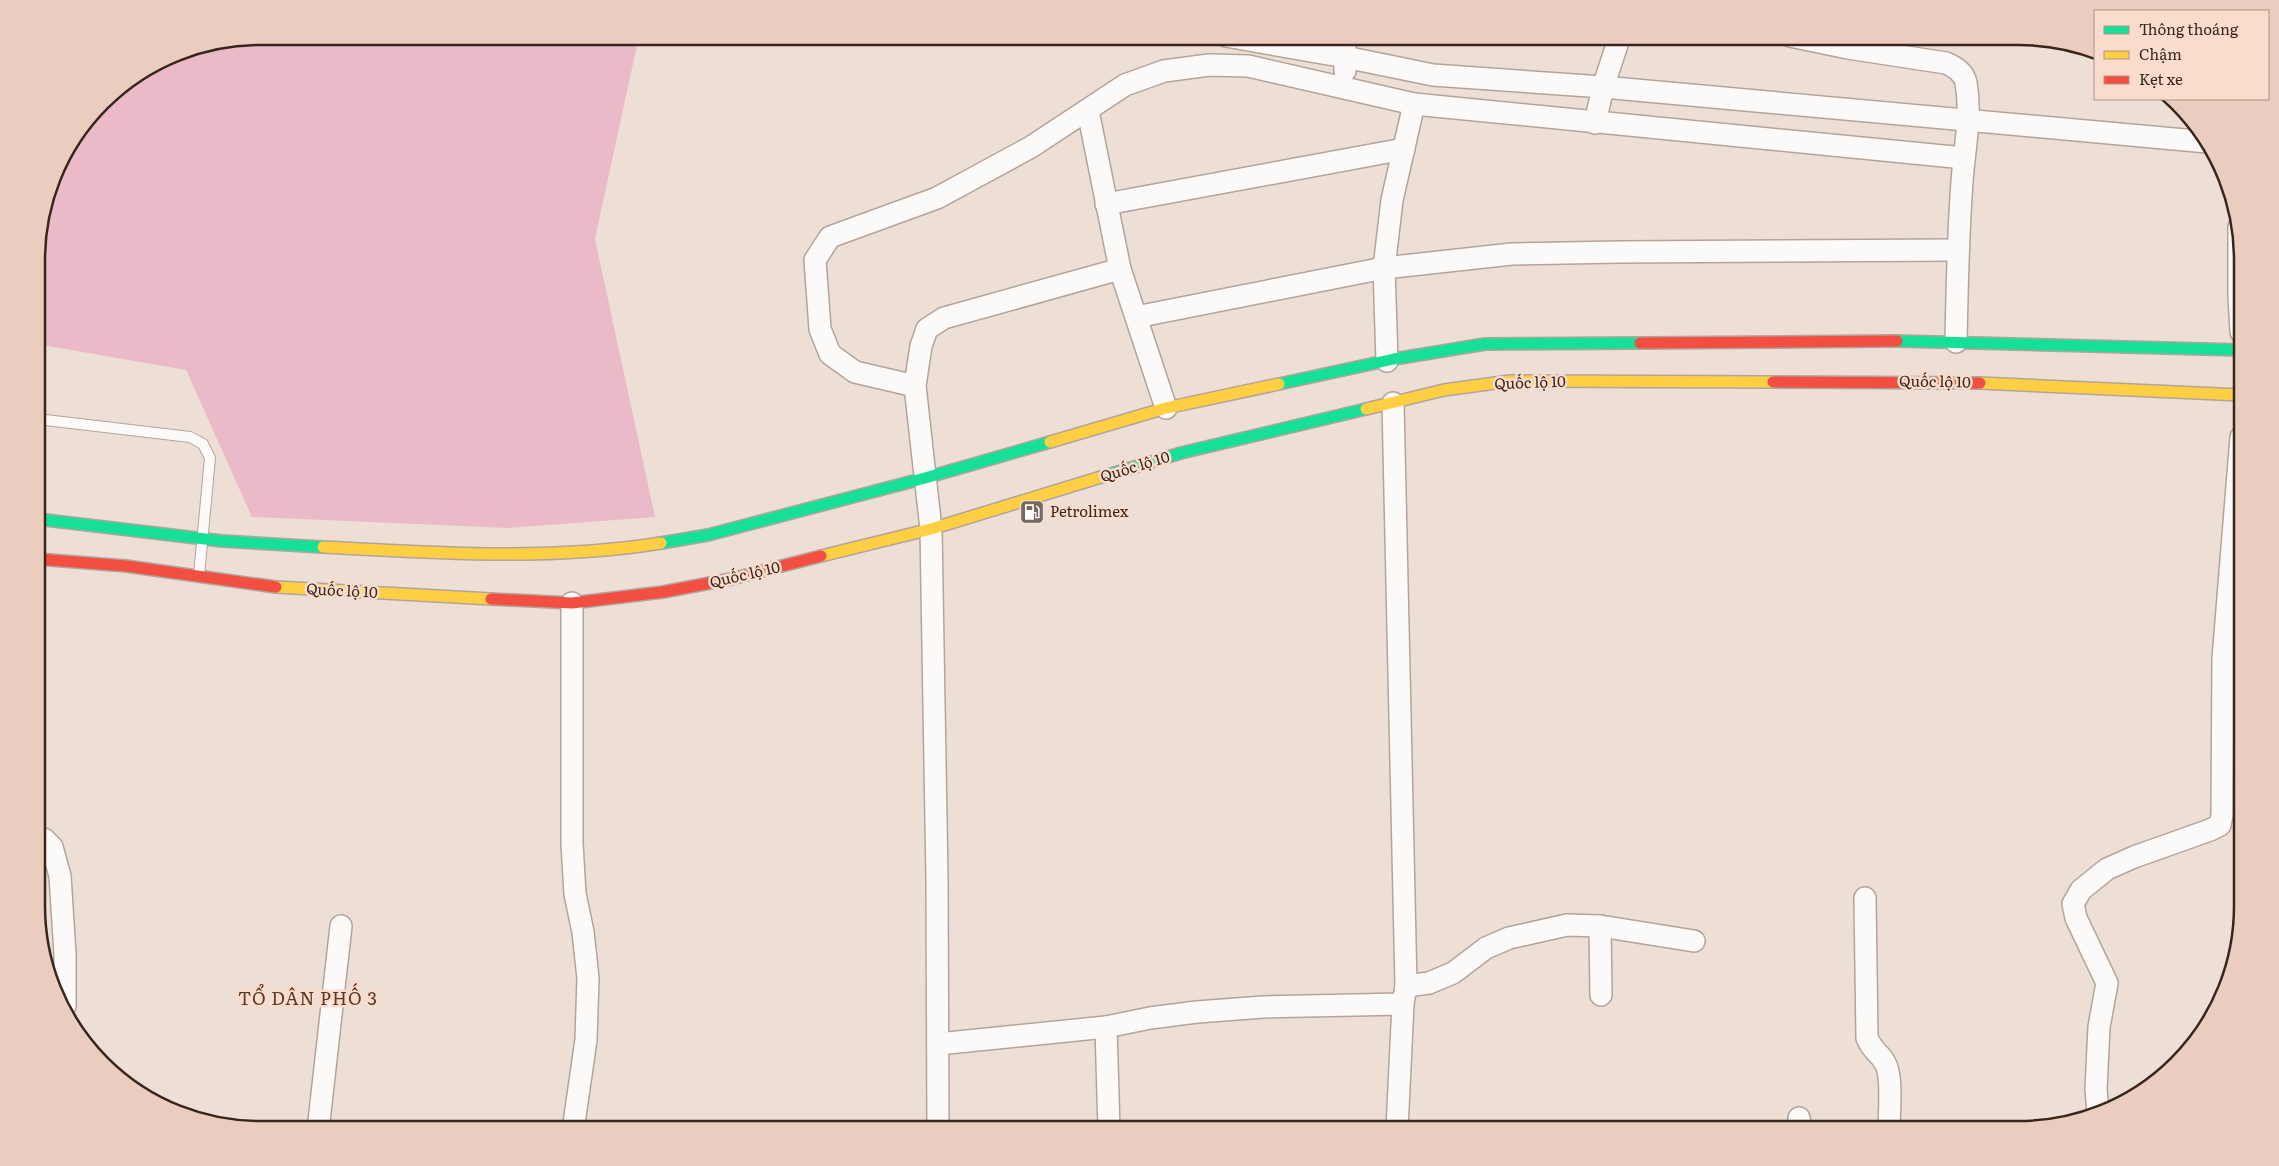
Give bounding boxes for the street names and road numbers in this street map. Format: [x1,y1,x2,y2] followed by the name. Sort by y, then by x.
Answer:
[1899,368,1971,393] street label: Quốc lộ 10
[1494,369,1566,394] street label: Quốc lộ 10
[1097,444,1172,487] street label: Quốc lộ 10
[707,554,782,593] street label: Quốc lộ 10
[306,576,379,603] street label: Quốc lộ 10

